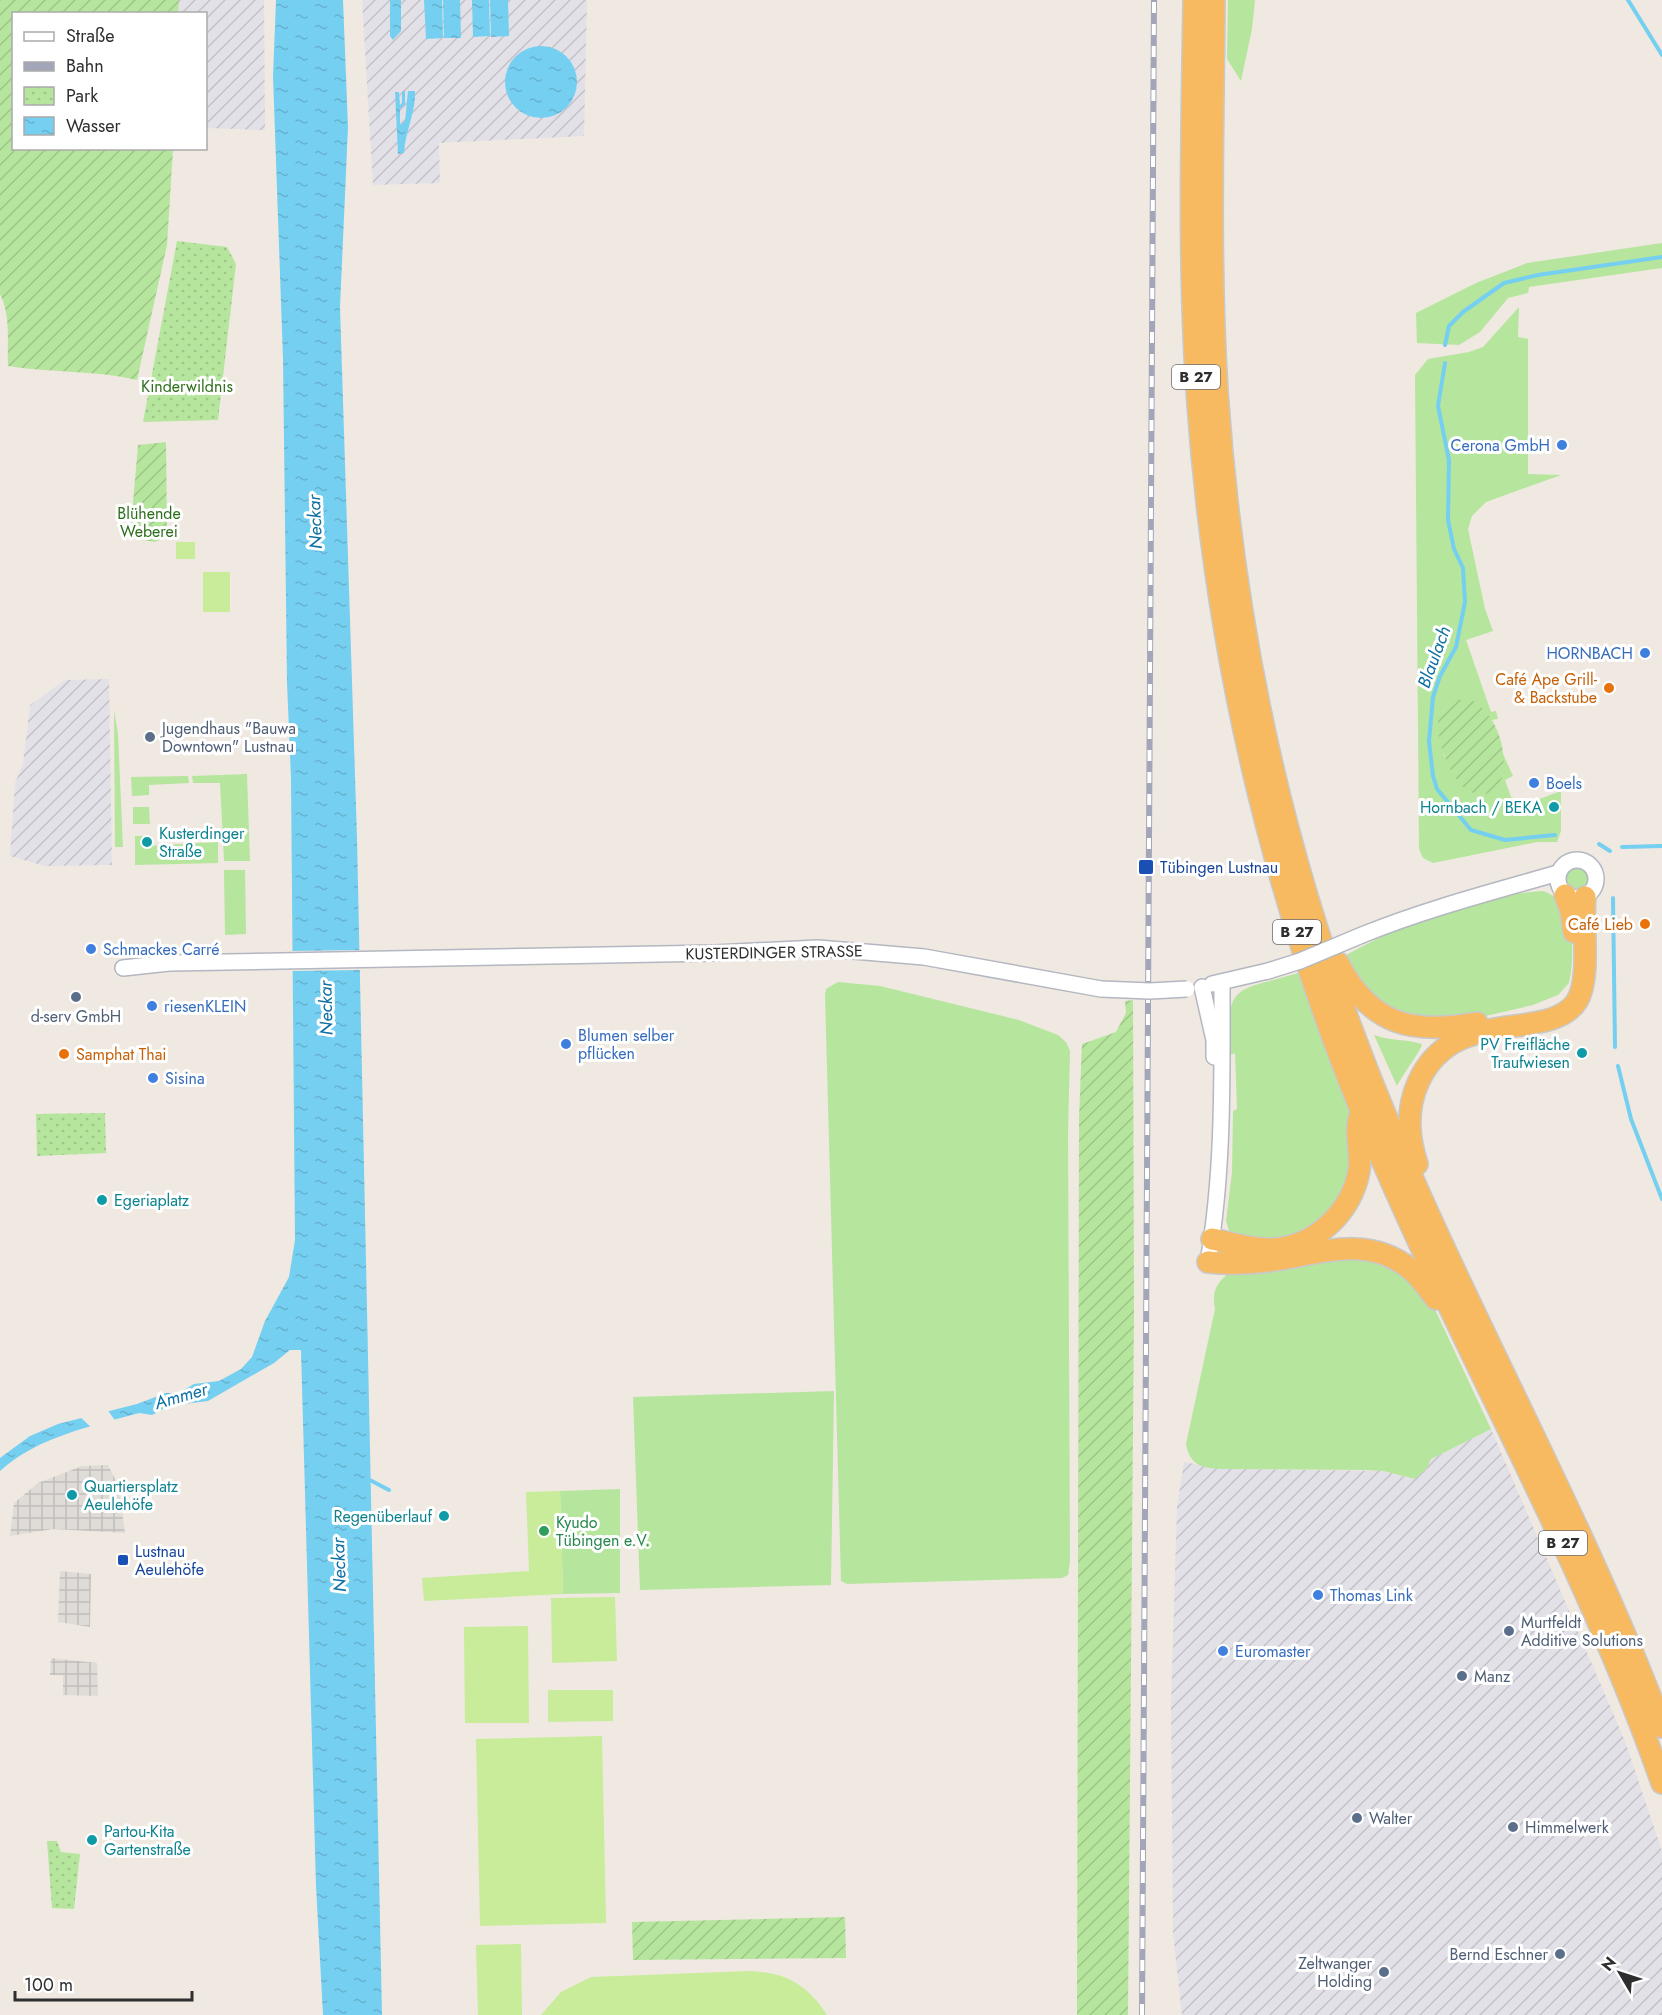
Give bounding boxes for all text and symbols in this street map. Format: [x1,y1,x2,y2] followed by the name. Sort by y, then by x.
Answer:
[12,12,207,150] legend
[66,23,114,49] text: Straße
[66,53,104,79] text: Bahn
[66,83,98,109] text: Park
[66,113,121,139] text: Wasser
[1172,365,1220,389] road number: B 27
[141,375,233,398] park label: Kinderwildnis
[1450,434,1550,457] place label: Cerona GmbH
[1555,438,1569,452] marker: Cerona GmbH
[301,493,329,550] water label: Neckar
[117,502,181,543] park label: Blühende Weberei
[1411,622,1457,692] water label: Blaulach
[1546,642,1633,665] place label: HORNBACH
[1638,646,1652,660] marker: HORNBACH
[1495,668,1598,709] place label: Café Ape Grill- & Backstube
[1602,681,1616,695] marker: Café Ape Grill- & Backstube
[160,717,296,758] place label: Jugendhaus "Bauwa Downtown" Lustnau
[143,730,157,744] marker: Jugendhaus "Bauwa Downtown" Lustnau
[1546,772,1582,795] place label: Boels
[1527,776,1541,790] marker: Boels
[1420,796,1542,819] place label: Hornbach / BEKA
[1547,800,1561,814] marker: Hornbach / BEKA
[159,822,245,863] place label: Kusterdinger Straße
[140,835,154,849] marker: Kusterdinger Straße
[1160,856,1278,879] place label: Tübingen Lustnau
[1137,858,1155,876] marker: Tübingen Lustnau
[1568,913,1633,936] place label: Café Lieb
[1638,917,1652,931] marker: Café Lieb
[1273,920,1321,944] road number: B 27
[103,938,220,961] place label: Schmackes Carré
[685,939,863,966] street label: KUSTERDINGER STRASSE
[84,942,98,956] marker: Schmackes Carré
[313,980,339,1035] water label: Neckar
[69,990,83,1004] marker: d-serv GmbH
[164,995,246,1018] place label: riesenKLEIN
[145,999,159,1013] marker: riesenKLEIN
[31,1005,121,1028] place label: d-serv GmbH
[578,1024,675,1065] place label: Blumen selber pflücken
[1480,1033,1570,1074] place label: PV Freifläche Traufwiesen
[559,1037,573,1051] marker: Blumen selber pflücken
[76,1043,167,1066] place label: Samphat Thai
[1575,1046,1589,1060] marker: PV Freifläche Traufwiesen
[57,1047,71,1061] marker: Samphat Thai
[165,1067,205,1090] place label: Sisina
[146,1071,160,1085] marker: Sisina
[114,1189,190,1212] place label: Egeriaplatz
[95,1193,109,1207] marker: Egeriaplatz
[151,1376,211,1416] water label: Ammer
[84,1475,179,1516] place label: Quartiersplatz Aeulehöfe
[65,1488,79,1502] marker: Quartiersplatz Aeulehöfe
[333,1505,432,1528] place label: Regenüberlauf
[437,1509,451,1523] marker: Regenüberlauf
[556,1511,650,1552] place label: Kyudo Tübingen e.V.
[537,1524,551,1538] marker: Kyudo Tübingen e.V.
[1539,1531,1587,1555] road number: B 27
[325,1536,353,1593] water label: Neckar
[135,1540,204,1581] place label: Lustnau Aeulehöfe
[116,1553,130,1567] marker: Lustnau Aeulehöfe
[1330,1584,1414,1607] place label: Thomas Link
[1311,1588,1325,1602] marker: Thomas Link
[1521,1611,1643,1652] place label: Murtfeldt Additive Solutions
[1502,1624,1516,1638] marker: Murtfeldt Additive Solutions
[1235,1640,1311,1663] place label: Euromaster
[1216,1644,1230,1658] marker: Euromaster
[1474,1665,1511,1688] place label: Manz
[1455,1669,1469,1683] marker: Manz
[1369,1807,1413,1830] place label: Walter
[1350,1811,1364,1825] marker: Walter
[1525,1816,1610,1839] place label: Himmelwerk
[104,1820,191,1861] place label: Partou-Kita Gartenstraße
[1506,1820,1520,1834] marker: Himmelwerk
[85,1833,99,1847] marker: Partou-Kita Gartenstraße
[1450,1943,1549,1966] place label: Bernd Eschner
[1590,1943,1650,2003] north arrow
[1553,1947,1567,1961] marker: Bernd Eschner
[1298,1952,1373,1993] place label: Zeltwanger Holding
[1596,1952,1622,1976] text: N
[15,1964,192,2002] scale bar
[1377,1965,1391,1979] marker: Zeltwanger Holding
[24,1972,73,1998] text: 100 m

